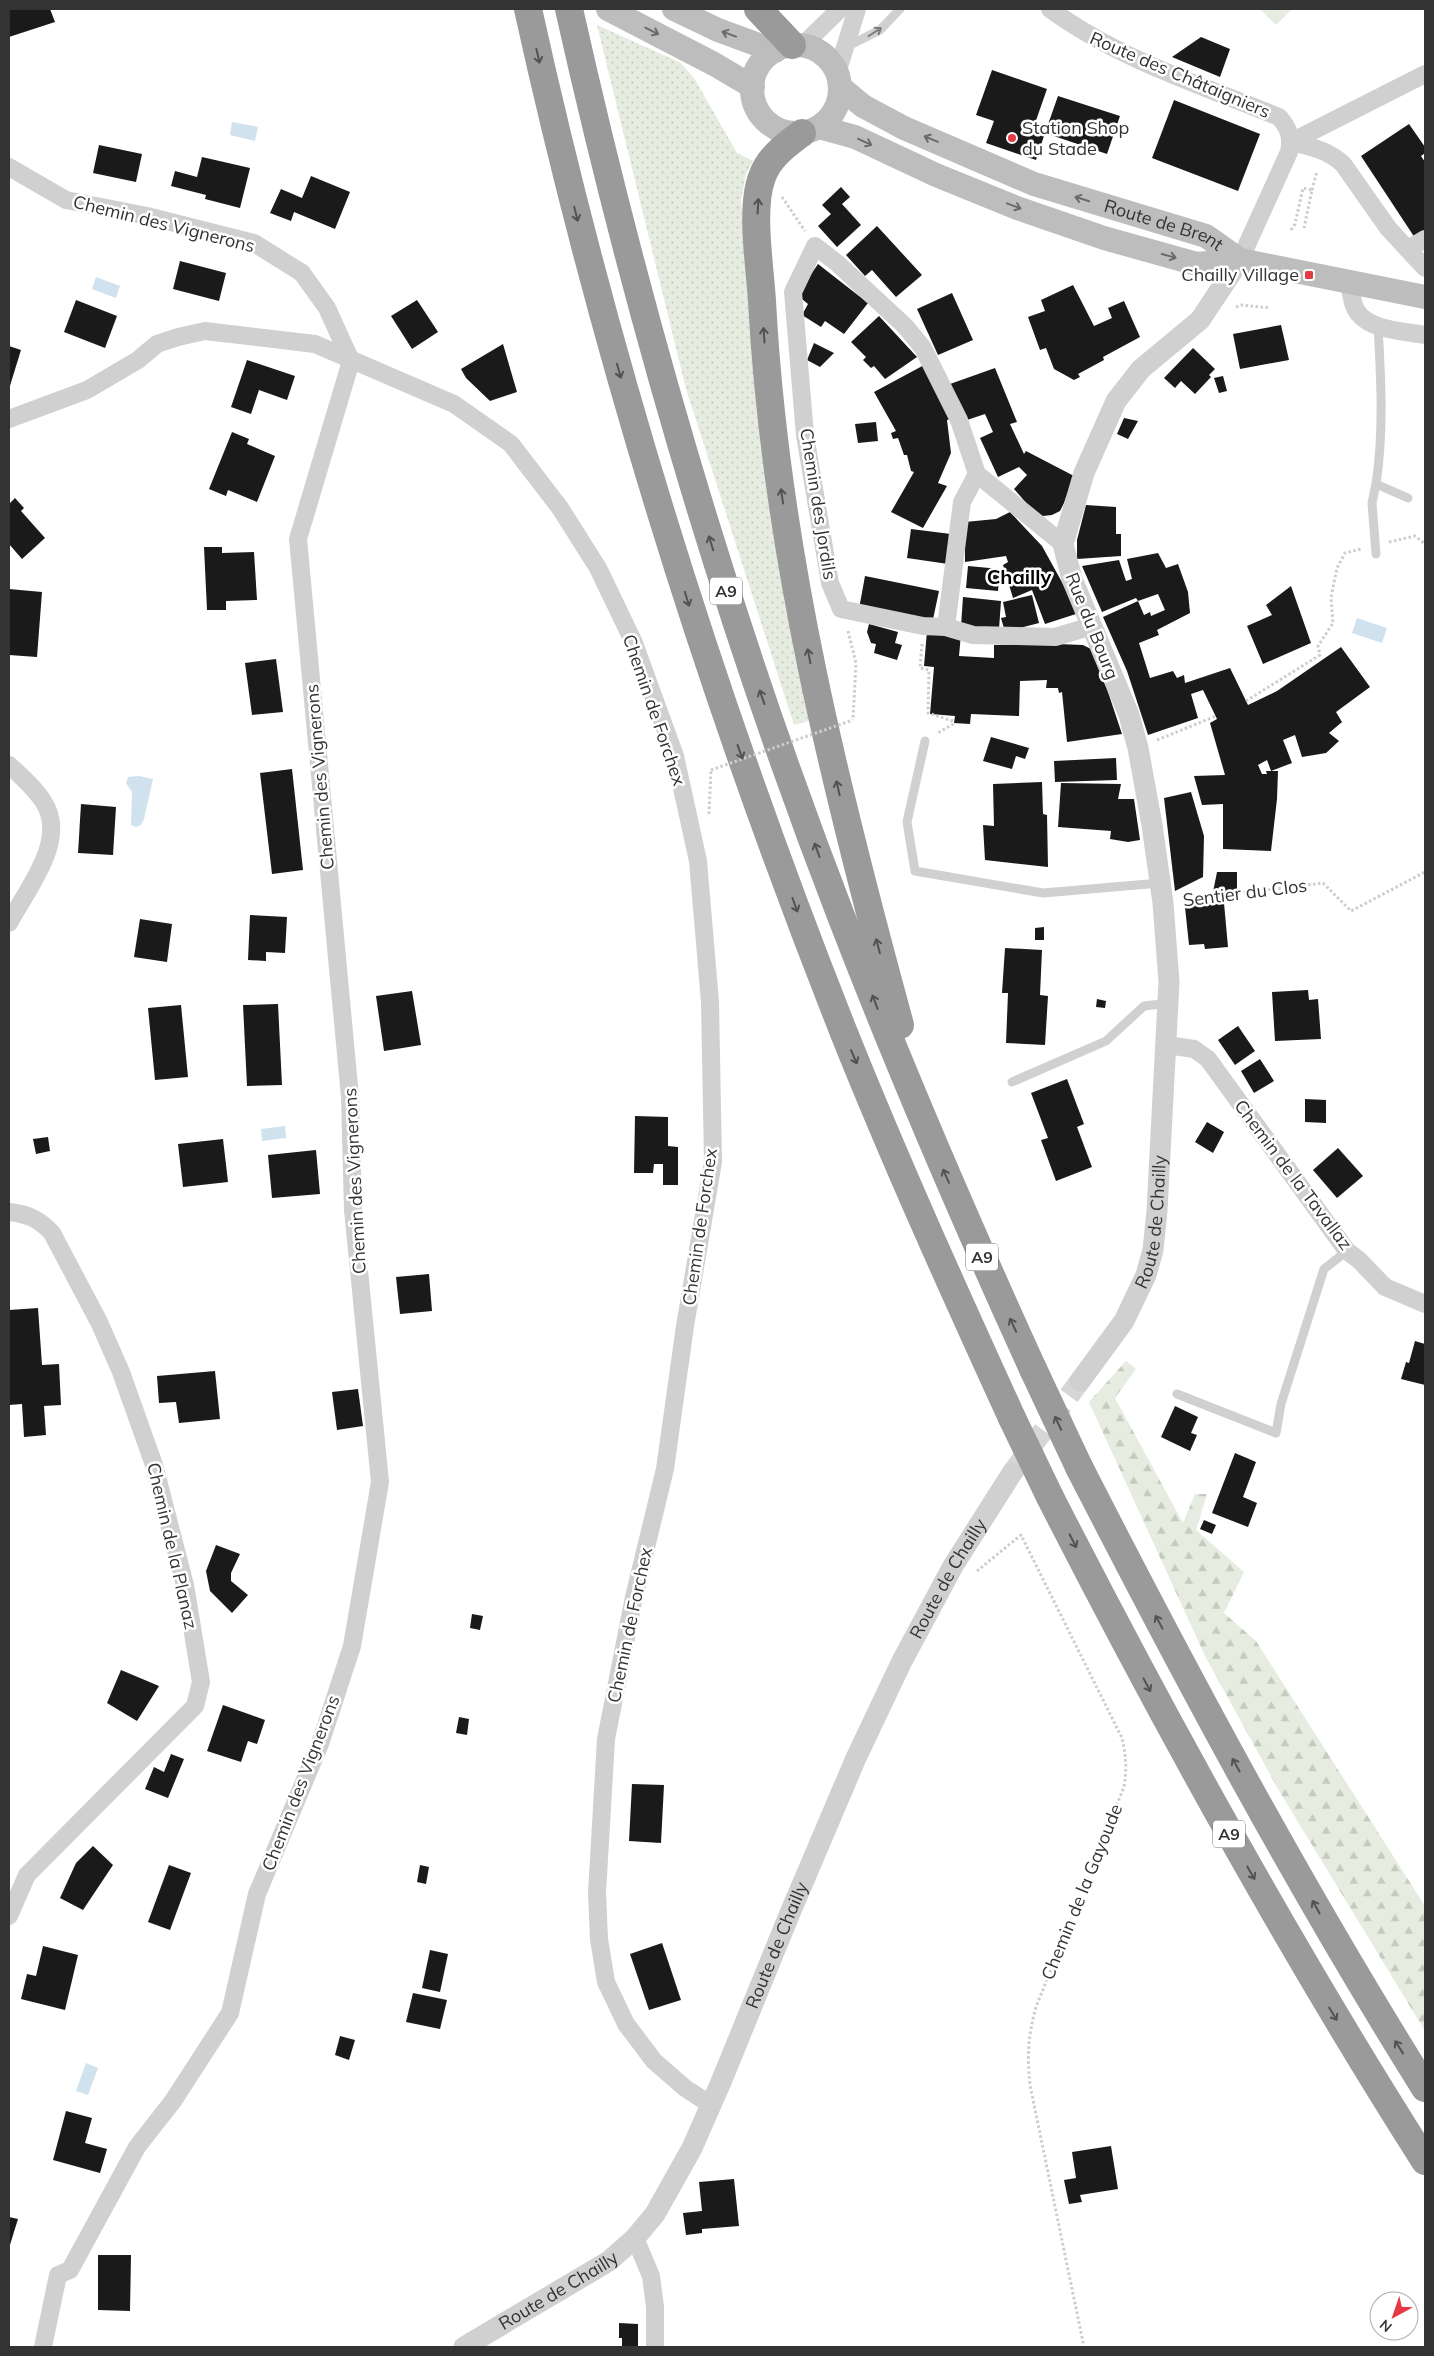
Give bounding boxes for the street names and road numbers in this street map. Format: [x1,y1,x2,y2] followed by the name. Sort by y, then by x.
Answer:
[1087,26,1274,123] street label: Route des Châtaigniers
[71,190,257,257] street label: Chemin des Vignerons
[1102,194,1228,256] street label: Route de Brent
[795,427,842,581] street label: Chemin des Jordils
[1061,569,1124,683] street label: Rue du Bourg
[710,578,742,604] road number: A9
[618,631,691,789] street label: Chemin de Forchex
[300,683,339,871] street label: Chemin des Vignerons
[1182,873,1308,912] street label: Sentier du Clos
[338,1087,371,1275] street label: Chemin des Vignerons
[1229,1095,1357,1254] street label: Chemin de la Tavallaz
[677,1146,722,1307] street label: Chemin de Forchex
[1129,1154,1171,1292] street label: Route de Chailly
[966,1244,998,1270] road number: A9
[142,1460,203,1632] street label: Chemin de la Planaz
[904,1514,991,1643] street label: Route de Chailly
[602,1545,657,1705] street label: Chemin de Forchex
[256,1692,345,1874] street label: Chemin des Vignerons
[1036,1801,1127,1983] street label: Chemin de la Gayoude
[1213,1820,1245,1848] road number: A9
[740,1878,813,2012] street label: Route de Chailly
[494,2246,623,2335] street label: Route de Chailly

